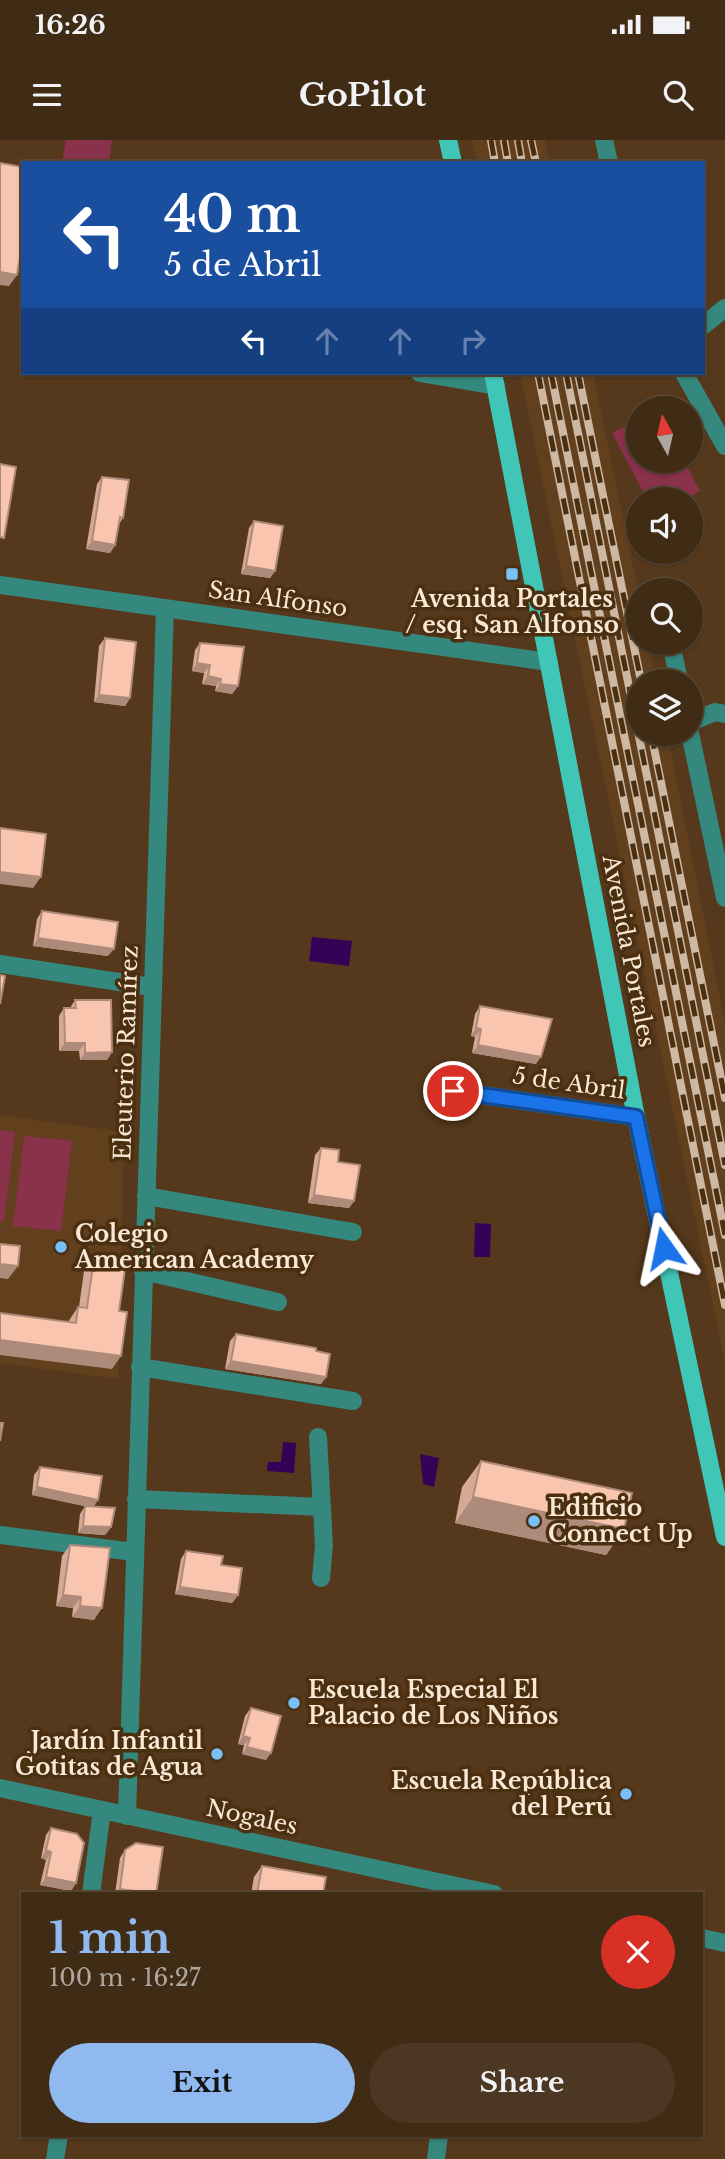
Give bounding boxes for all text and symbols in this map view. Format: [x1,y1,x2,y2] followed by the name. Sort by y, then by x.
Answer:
[35,9,106,41] text: 16:26
[299,75,426,115] text: GoPilot
[28,76,66,114] icon: menu
[659,76,697,114] icon: search
[164,184,301,245] text: 40 m
[49,189,140,280] icon: left
[164,245,321,285] text: 5 de Abril
[235,322,273,360] icon: left
[308,322,346,360] icon: ahead
[381,322,419,360] icon: ahead
[454,322,492,360] icon: right
[626,396,704,472] north arrow
[626,396,703,746] map controls
[626,487,703,564] button: sound
[504,566,520,582] marker: Avenida Portales / esq. San Alfonso
[207,575,349,623] street label: San Alfonso
[626,578,703,655] button: search
[405,585,619,639] place label: Avenida Portales / esq. San Alfonso
[626,669,703,746] button: layers
[596,852,661,1049] street label: Avenida Portales
[108,945,144,1161] street label: Eleuterio Ramírez
[423,1061,483,1121] pin
[511,1061,627,1105] street label: 5 de Abril
[434,1072,472,1110] icon: arrive
[627,1211,701,1285] position arrow
[74,1220,315,1274] place label: Colegio American Academy
[53,1239,69,1255] marker: Colegio American Academy
[548,1494,693,1548] place label: Edificio Connect Up
[526,1513,542,1529] marker: Edificio Connect Up
[308,1676,559,1730] place label: Escuela Especial El Palacio de Los Niños
[286,1695,302,1711] marker: Escuela Especial El Palacio de Los Niños
[15,1727,203,1781] place label: Jardín Infantil Gotitas de Agua
[209,1746,225,1762] marker: Jardín Infantil Gotitas de Agua
[391,1767,613,1821] place label: Escuela República del Perú
[618,1786,634,1802] marker: Escuela República del Perú
[204,1794,300,1840] street label: Nogales
[49,1912,171,1964] text: 1 min
[601,1915,675,1989] button: close
[49,1964,200,1992] text: 100 m · 16:27
[49,2043,355,2123] button: Exit
[369,2043,675,2123] button: Share

